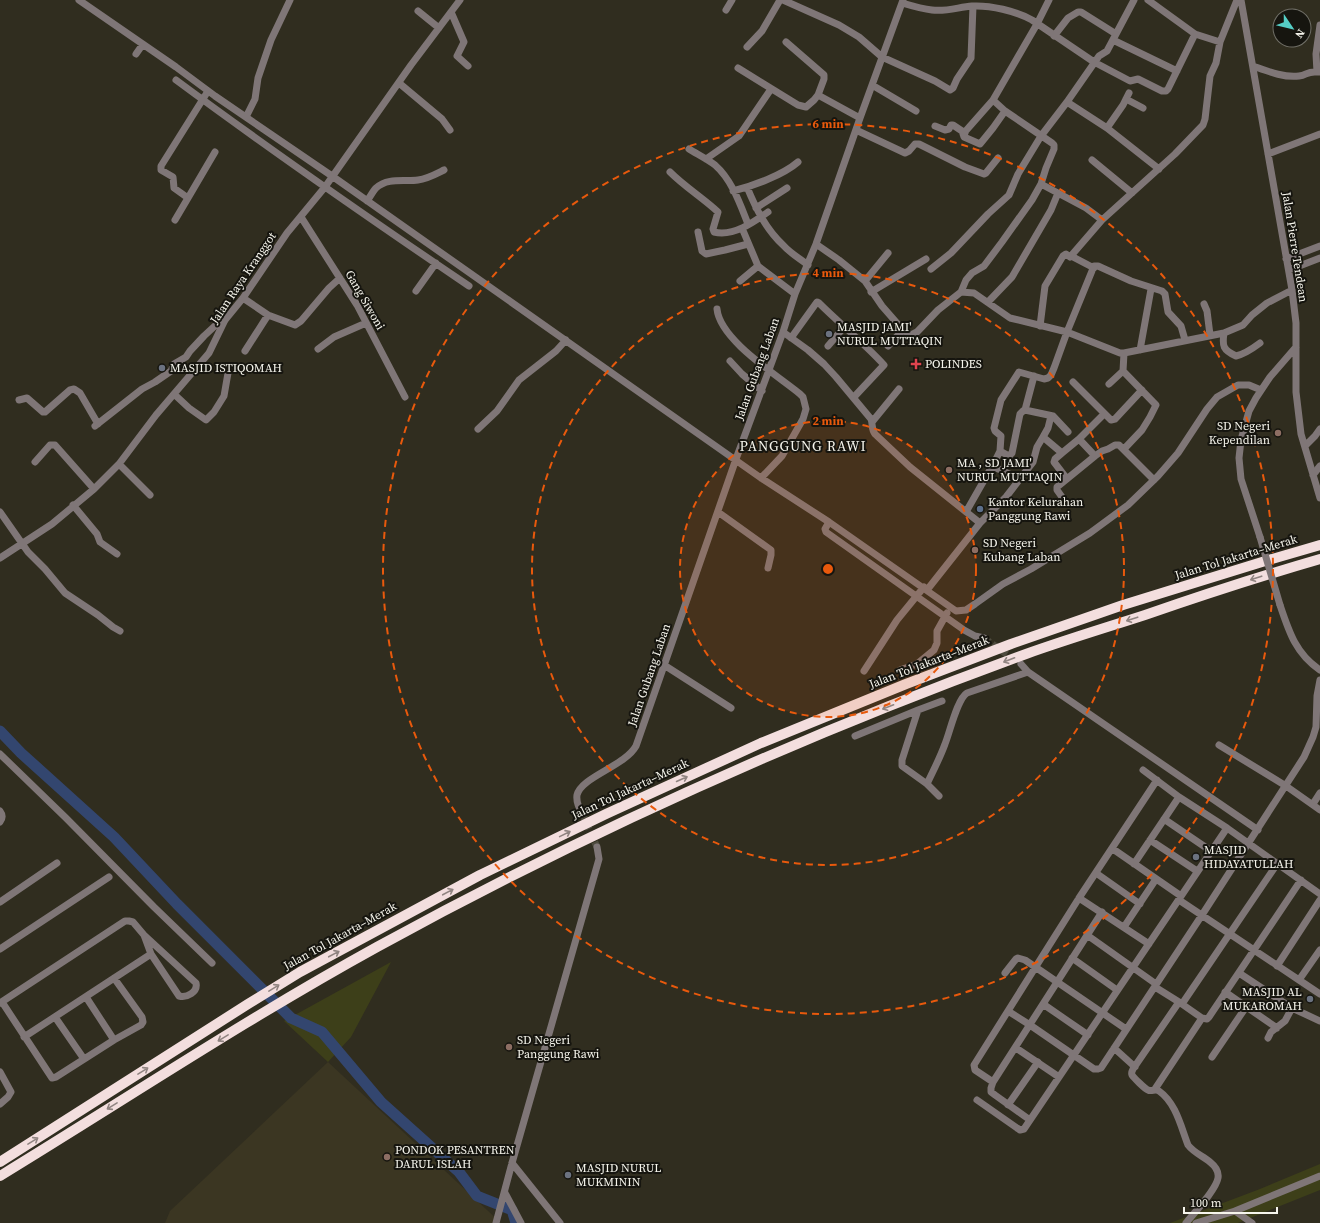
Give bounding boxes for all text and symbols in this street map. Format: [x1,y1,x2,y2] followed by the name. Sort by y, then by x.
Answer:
[1272,8,1312,48] north arrow
[1291,26,1308,41] text: N
[812,116,844,132] text: 6 min
[1278,190,1312,303] street label: Jalan Pierre Tendean
[206,229,280,328] street label: Jalan Raya Kranggot
[812,265,844,281] text: 4 min
[341,267,389,333] street label: Gang Siwoni
[731,316,783,423] street label: Jalan Gubang Laban
[837,319,942,349] place label: MASJID JAMI' NURUL MUTTAQIN
[824,329,834,339] marker: MASJID JAMI' NURUL MUTTAQIN
[925,356,982,372] place label: POLINDES
[910,358,922,370] marker: POLINDES
[170,360,282,376] place label: MASJID ISTIQOMAH
[157,363,167,373] marker: MASJID ISTIQOMAH
[812,413,844,429] text: 2 min
[1209,418,1270,448] place label: SD Negeri Kependilan
[1273,428,1283,438] marker: SD Negeri Kependilan
[739,436,867,456] district label: PANGGUNG RAWI
[957,455,1062,485] place label: MA , SD JAMI' NURUL MUTTAQIN
[944,465,954,475] marker: MA , SD JAMI' NURUL MUTTAQIN
[988,494,1083,524] place label: Kantor Kelurahan Panggung Rawi
[975,504,985,514] marker: Kantor Kelurahan Panggung Rawi
[1172,531,1300,584] street label: Jalan Tol Jakarta–Merak
[983,535,1061,565] place label: SD Negeri Kubang Laban
[970,545,980,555] marker: SD Negeri Kubang Laban
[821,562,835,576] centre of rings
[1249,575,1262,582] one-way arrow
[1127,615,1139,623] one-way arrow
[624,621,674,730] street label: Jalan Gubang Laban
[866,632,992,693] street label: Jalan Tol Jakarta–Merak
[1004,657,1016,665] one-way arrow
[882,703,894,711] one-way arrow
[568,755,691,824] street label: Jalan Tol Jakarta–Merak
[676,775,688,782] one-way arrow
[558,830,570,837] one-way arrow
[1204,842,1293,872] place label: MASJID HIDAYATULLAH
[1191,852,1201,862] marker: MASJID HIDAYATULLAH
[442,888,454,896] one-way arrow
[280,898,400,974] street label: Jalan Tol Jakarta–Merak
[328,950,340,957] one-way arrow
[268,984,279,992] one-way arrow
[1223,984,1302,1014] place label: MASJID AL MUKAROMAH
[1305,994,1315,1004] marker: MASJID AL MUKAROMAH
[517,1032,600,1062] place label: SD Negeri Panggung Rawi
[217,1034,229,1042] one-way arrow
[504,1042,514,1052] marker: SD Negeri Panggung Rawi
[137,1067,148,1075] one-way arrow
[106,1102,118,1110] one-way arrow
[27,1136,39,1144] one-way arrow
[395,1142,515,1172] place label: PONDOK PESANTREN DARUL ISLAH
[382,1152,392,1162] marker: PONDOK PESANTREN DARUL ISLAH
[576,1160,661,1190] place label: MASJID NURUL MUKMININ
[563,1170,573,1180] marker: MASJID NURUL MUKMININ
[1184,1189,1277,1215] scale bar
[1190,1195,1222,1211] text: 100 m

